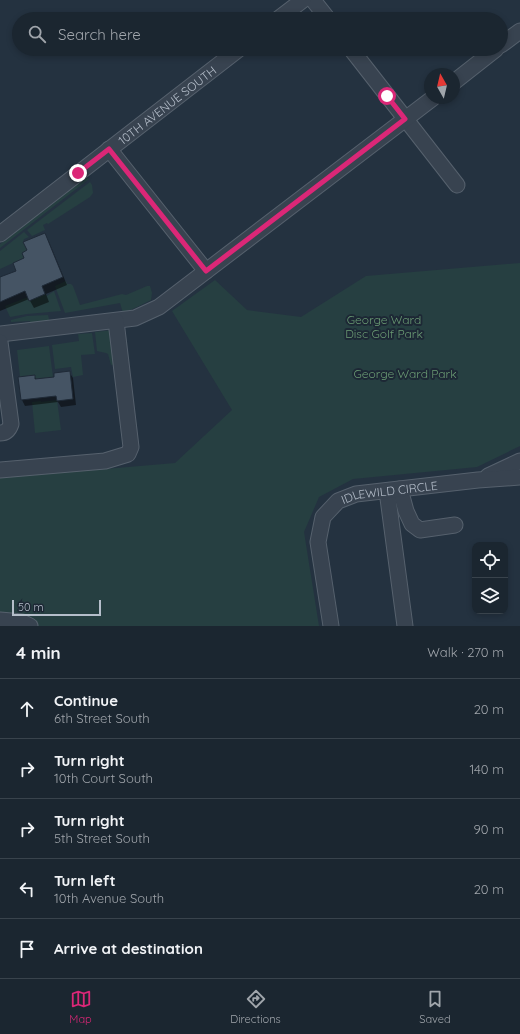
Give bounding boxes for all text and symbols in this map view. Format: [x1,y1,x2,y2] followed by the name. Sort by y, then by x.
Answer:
[12,12,508,56] search box
[26,23,48,45] icon: search
[58,25,141,44] text: Search here
[115,62,219,147] street label: 10TH AVENUE SOUTH
[424,68,460,104] north arrow
[378,87,396,105] route start
[69,164,87,182] route end
[345,312,423,341] park label: George Ward Disc Golf Park
[353,366,457,381] park label: George Ward Park
[339,477,439,507] street label: IDLEWILD CIRCLE
[472,542,508,614] map controls
[472,542,508,578] button: locate
[472,578,508,614] button: layers
[12,598,101,617] scale bar
[18,600,44,614] text: 50 m
[16,642,61,663] text: 4 min
[427,644,504,660] text: Walk · 270 m
[54,691,118,710] text: Continue
[16,698,38,720] icon: ahead
[474,701,504,717] text: 20 m
[54,710,150,726] text: 6th Street South
[54,751,125,770] text: Turn right
[16,758,38,780] icon: right
[469,761,504,777] text: 140 m
[54,770,153,786] text: 10th Court South
[54,811,125,830] text: Turn right
[16,818,38,840] icon: right
[474,821,504,837] text: 90 m
[54,830,150,846] text: 5th Street South
[54,871,116,890] text: Turn left
[16,878,38,900] icon: left
[474,881,504,897] text: 20 m
[54,890,164,906] text: 10th Avenue South
[16,938,38,960] icon: arrive
[54,939,203,958] text: Arrive at destination
[69,988,92,1026] tab: Map
[230,988,281,1026] tab: Directions
[419,988,451,1026] tab: Saved

